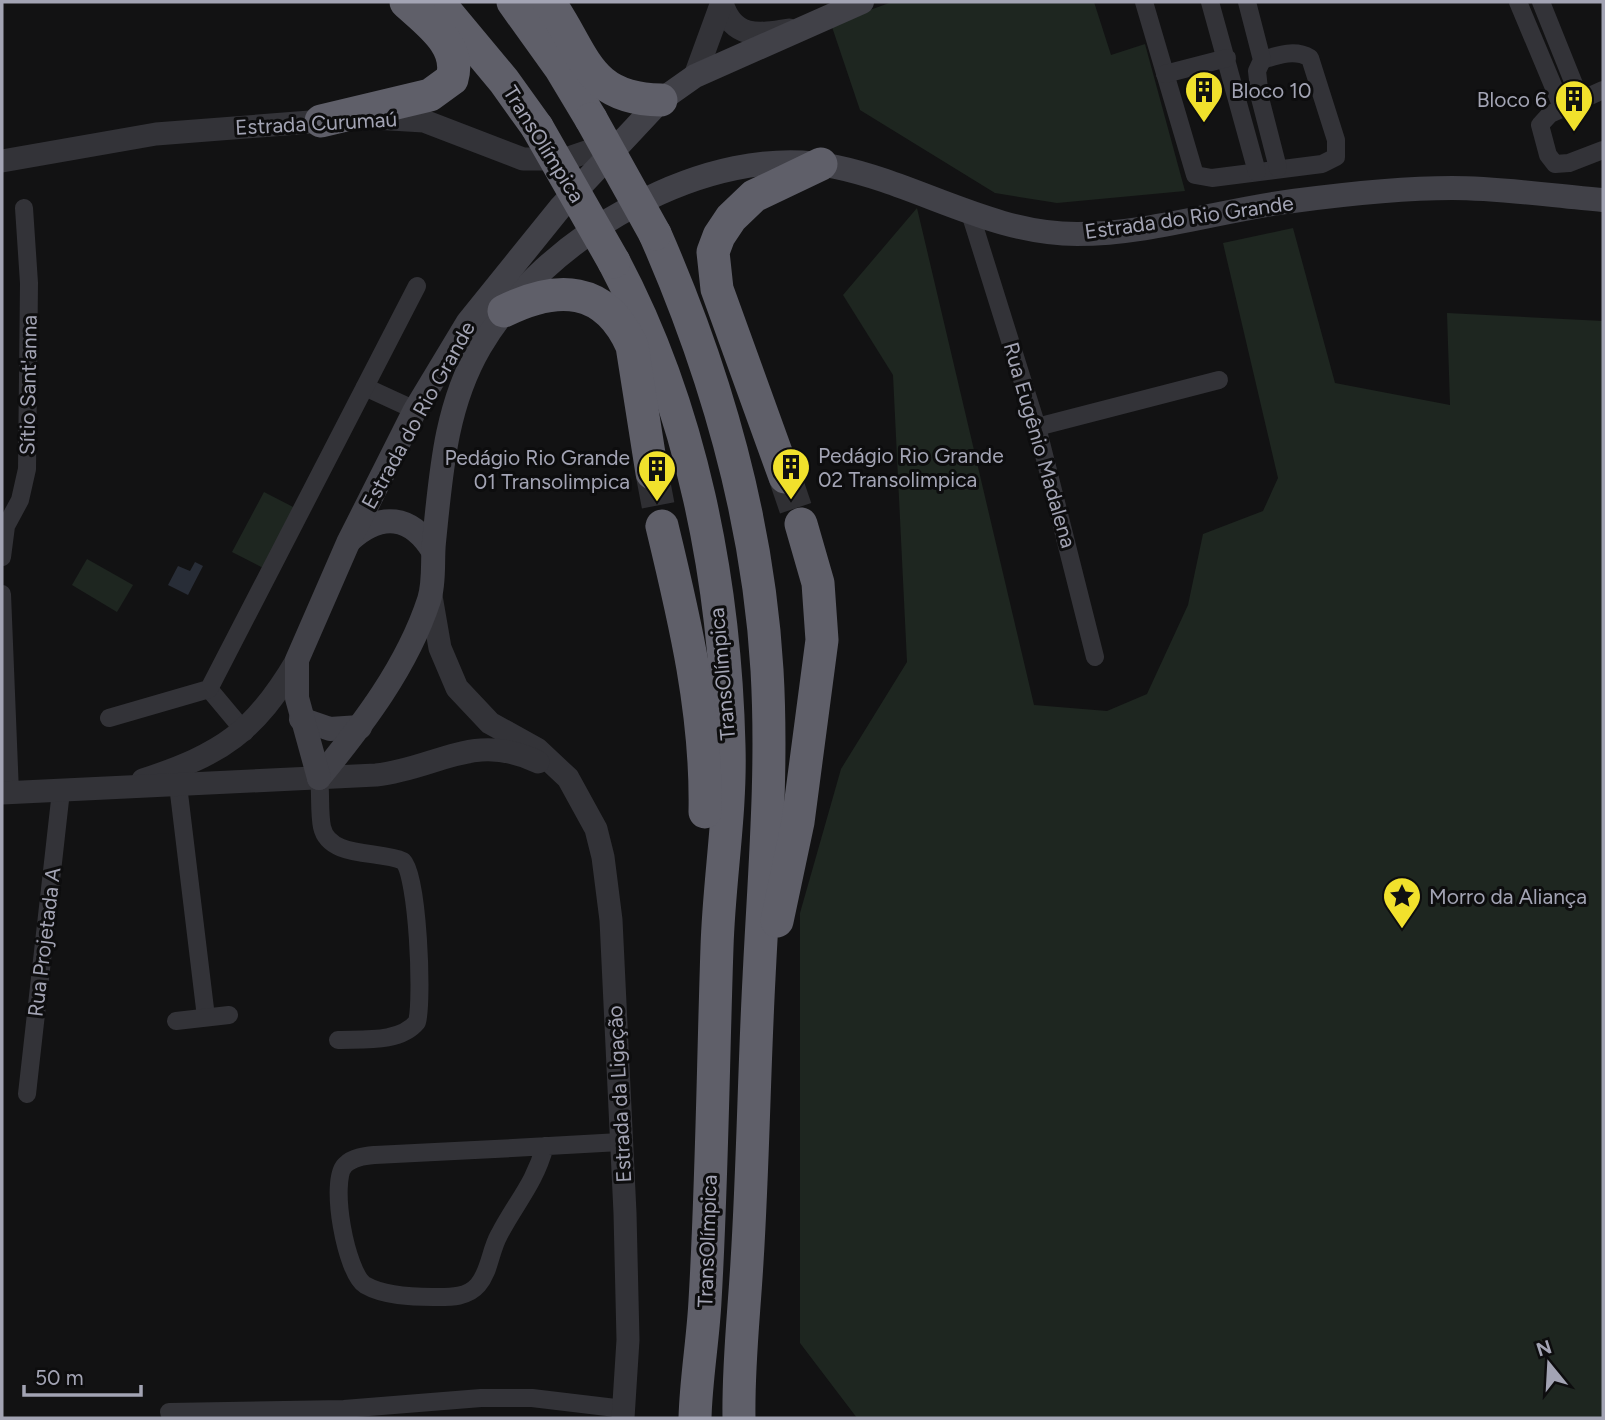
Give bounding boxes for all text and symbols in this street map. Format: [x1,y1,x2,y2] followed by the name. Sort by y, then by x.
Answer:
[1183,69,1225,124] building icon: Bloco 10
[1231,78,1312,103] place label: Bloco 10
[1553,78,1595,133] building icon: Bloco 6
[498,81,590,207] street label: TransOlímpica
[1477,87,1547,112] place label: Bloco 6
[234,106,398,140] street label: Estrada Curumaú
[1083,190,1295,244] street label: Estrada do Rio Grande
[14,315,42,455] street label: Sítio Sant'anna
[356,317,480,513] street label: Estrada do Rio Grande
[999,339,1081,551] street label: Rua Eugênio Madalena
[818,443,1004,492] place label: Pedágio Rio Grande 02 Transolimpica
[444,445,630,494] place label: Pedágio Rio Grande 01 Transolimpica
[770,446,812,501] building icon: Pedágio Rio Grande 02 Transolimpica
[636,448,678,503] building icon: Pedágio Rio Grande 01 Transolimpica
[704,607,740,741] street label: TransOlímpica
[22,866,66,1018] street label: Rua Projetada A
[1381,875,1423,930] place icon: Morro da Aliança
[1429,884,1587,909] place label: Morro da Aliança
[602,1005,636,1183] street label: Estrada da Ligação
[692,1174,722,1308] street label: TransOlímpica
[1514,1329,1584,1399] north arrow
[1533,1335,1554,1362] text: N
[24,1354,142,1398] scale bar
[35,1365,84,1390] text: 50 m

